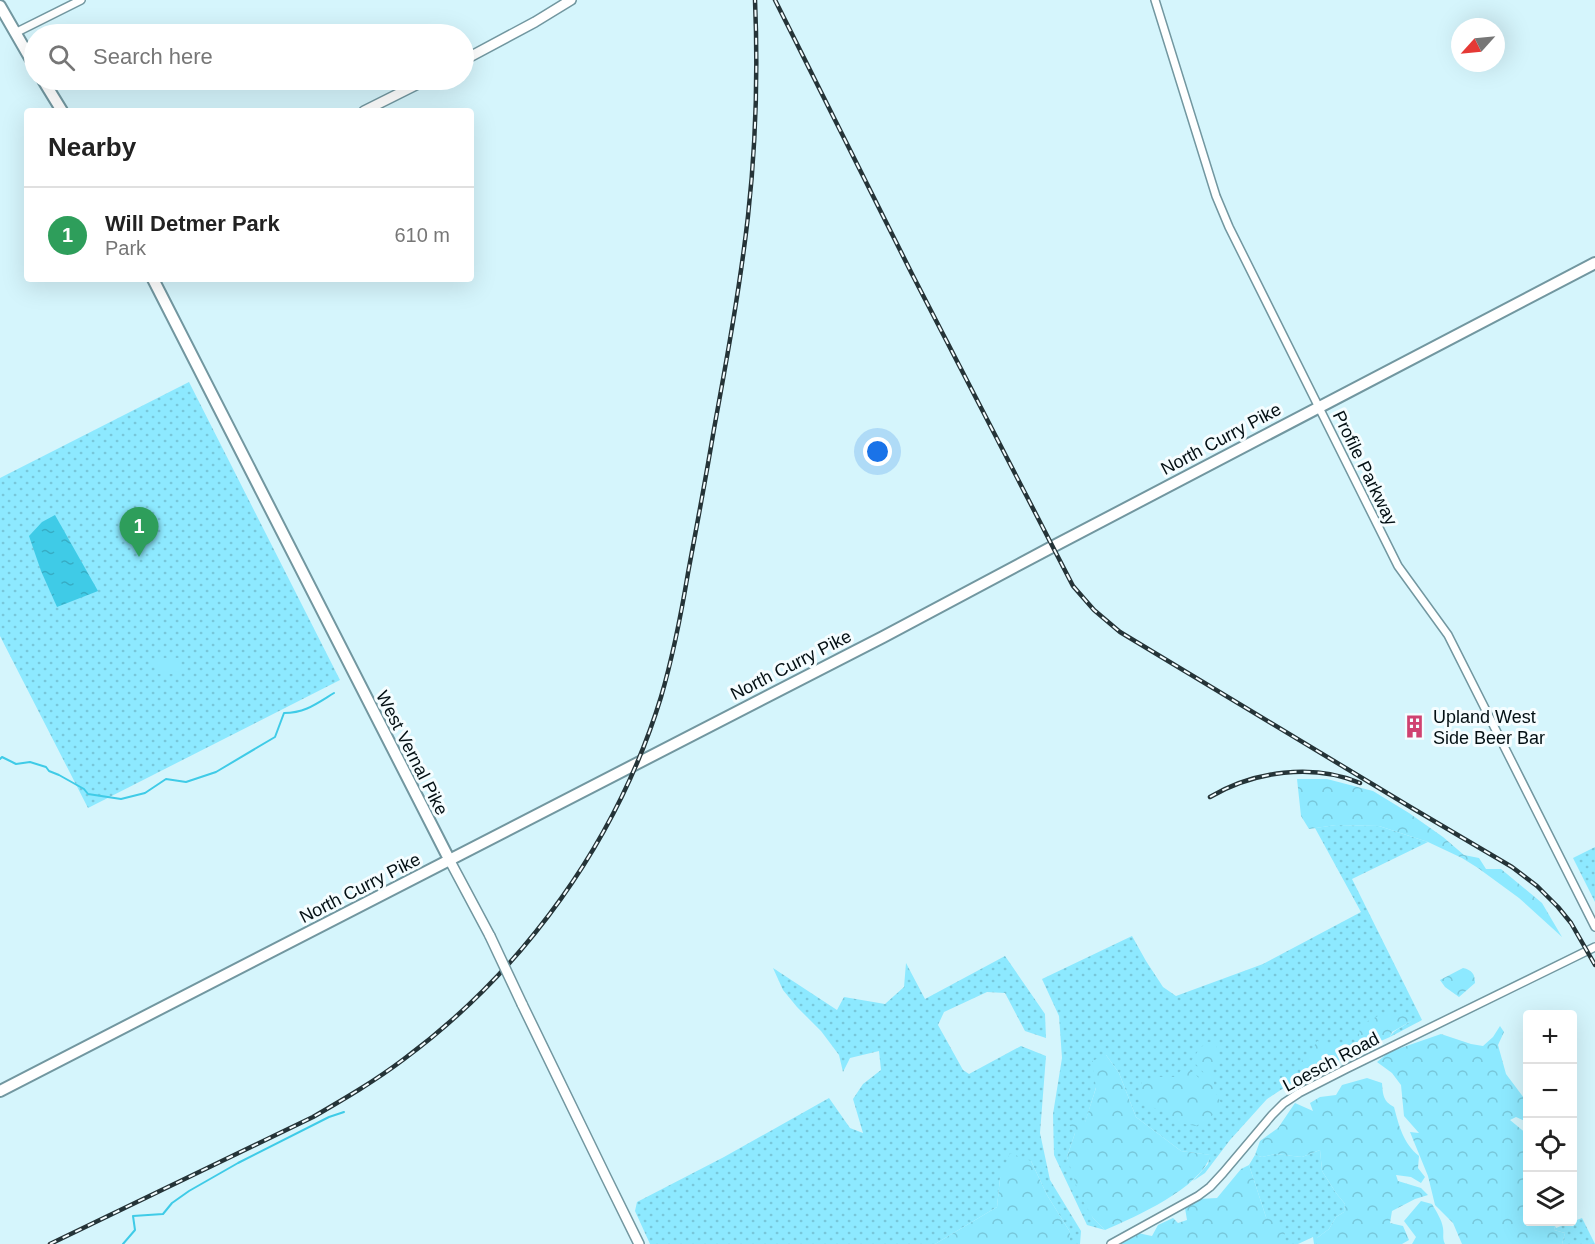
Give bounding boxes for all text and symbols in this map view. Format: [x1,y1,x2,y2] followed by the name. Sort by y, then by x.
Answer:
[1451,18,1505,72] north arrow
[24,24,474,90] search box
[45,41,78,74] icon: search
[93,44,213,69] text: Search here
[48,132,136,162] text: Nearby
[105,211,280,236] text: Will Detmer Park
[62,224,73,246] text: 1
[394,224,450,246] text: 610 m
[105,237,146,259] text: Park
[1158,399,1284,479] street label: North Curry Pike
[1329,407,1401,529] street label: Profile Parkway
[863,437,892,466] your location
[120,508,158,557] pin: 1
[727,626,855,704] street label: North Curry Pike
[372,688,452,818] street label: West Vernal Pike
[1433,707,1545,748] place label: Upland West Side Beer Bar
[1402,714,1428,740] building icon: Upland West Side Beer Bar
[296,849,424,927] street label: North Curry Pike
[1523,1010,1577,1226] map controls
[1523,1010,1577,1064] button: +
[1279,1028,1383,1096] street label: Loesch Road
[1523,1064,1577,1118] button: −
[1523,1118,1577,1172] button: locate
[1523,1172,1577,1226] button: layers

